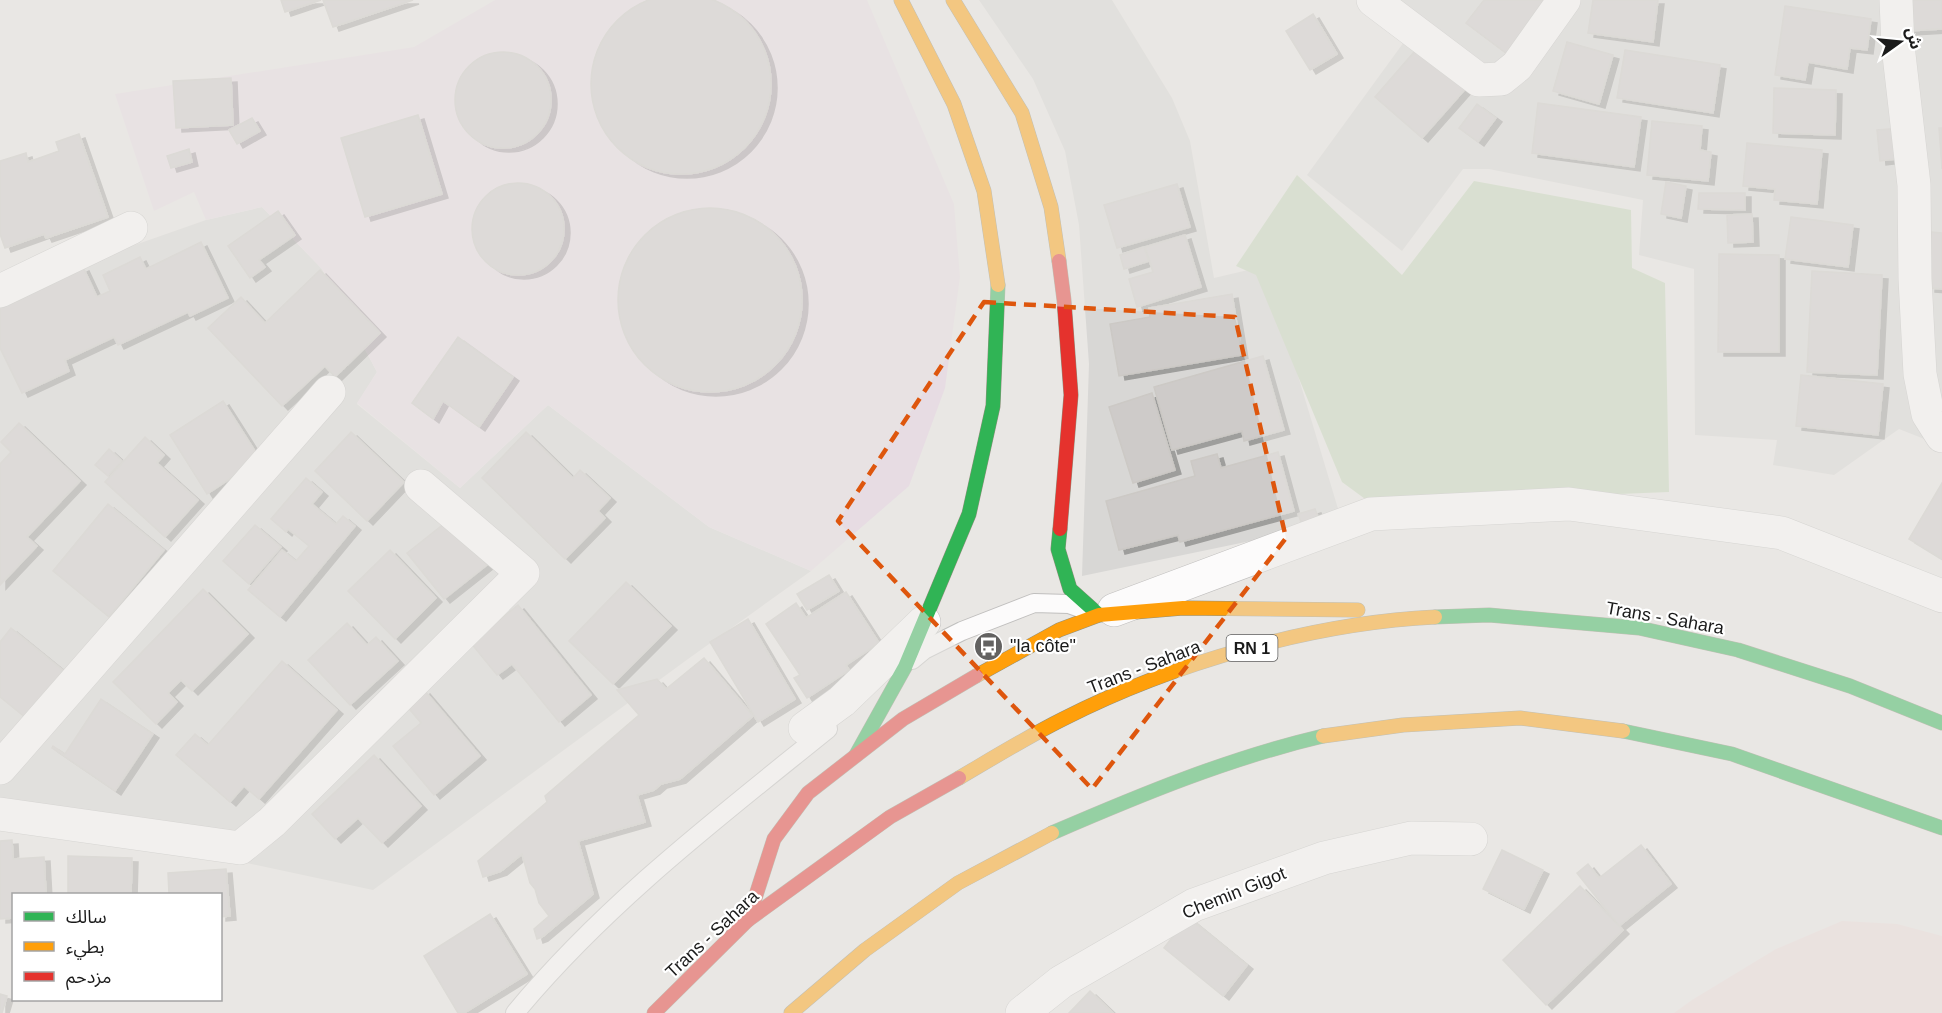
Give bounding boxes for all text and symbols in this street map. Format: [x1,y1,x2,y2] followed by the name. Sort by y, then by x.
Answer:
[1870,12,1930,72] north arrow
[1902,25,1925,51] text: ش
[1604,598,1726,638] street label: Trans - Sahara
[973,630,1005,662] bus stop icon: "la côte"
[1226,635,1278,661] road number: RN 1
[1010,636,1076,656] place label: "la côte"
[1085,636,1204,698] street label: Trans - Sahara
[1179,863,1289,923] street label: Chemin Gigot
[662,885,763,982] street label: Trans - Sahara
[12,893,222,1001] legend
[66,907,107,927] text: سالك
[66,937,104,960] text: بطيء
[66,967,111,990] text: مزدحم

